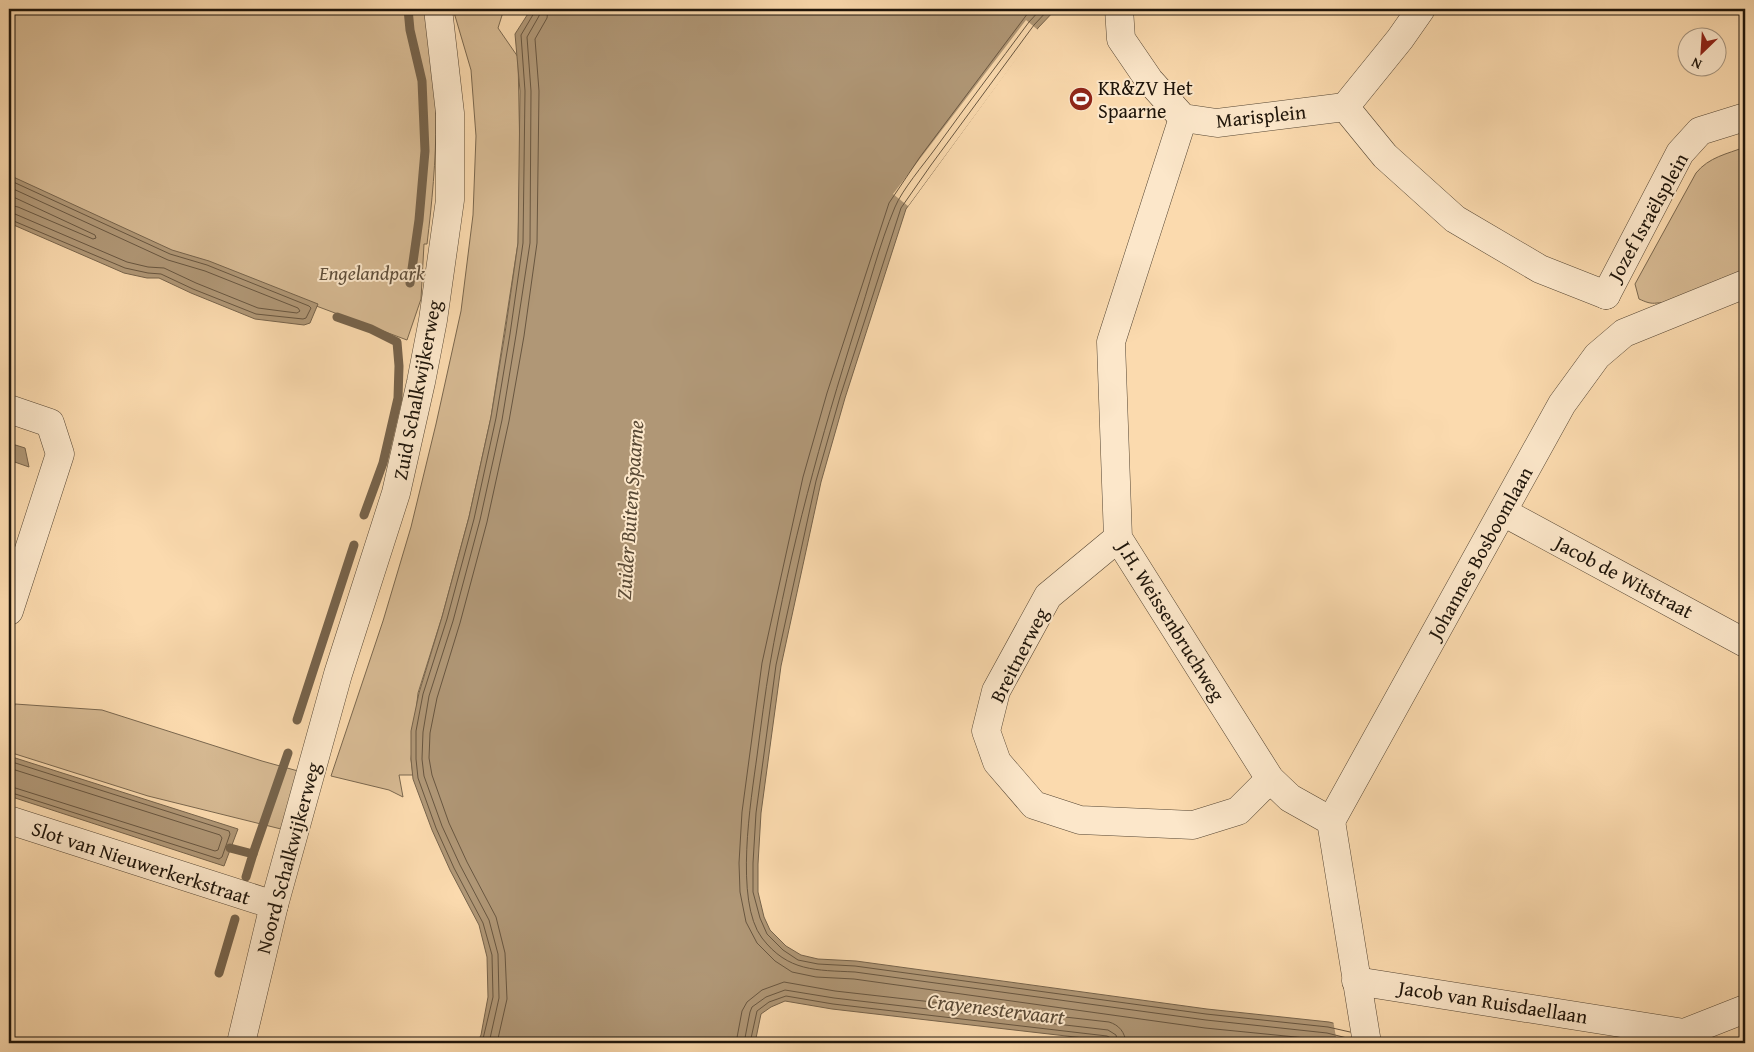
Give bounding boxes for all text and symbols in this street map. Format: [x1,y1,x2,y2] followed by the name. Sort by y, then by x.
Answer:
[1676,28,1726,78] north arrow
[1687,52,1705,75] text: N
[1098,73,1193,125] place label: KR&ZV Het Spaarne
[1068,86,1094,112] sports icon: KR&ZV Het Spaarne
[1215,96,1307,135] street label: Marisplein
[1599,147,1695,289] street label: Jozef Israëlsplein
[318,258,426,287] park label: Engelandpark
[385,297,448,482] street label: Zuid Schalkwijkerweg
[608,419,651,601] water label: Zuider Buiten Spaarne
[1418,461,1539,647] street label: Johannes Bosboomlaan
[1547,526,1698,625] street label: Jacob de Witstraat
[1109,533,1232,706] street label: J.H. Weissenbruchweg
[982,602,1055,707] street label: Breitnerweg
[248,759,327,957] street label: Noord Schalkwijkerweg
[28,813,254,912] street label: Slot van Nieuwerkerkstraat
[1394,972,1590,1031] street label: Jacob van Ruisdaellaan
[926,985,1067,1032] water label: Crayenestervaart

